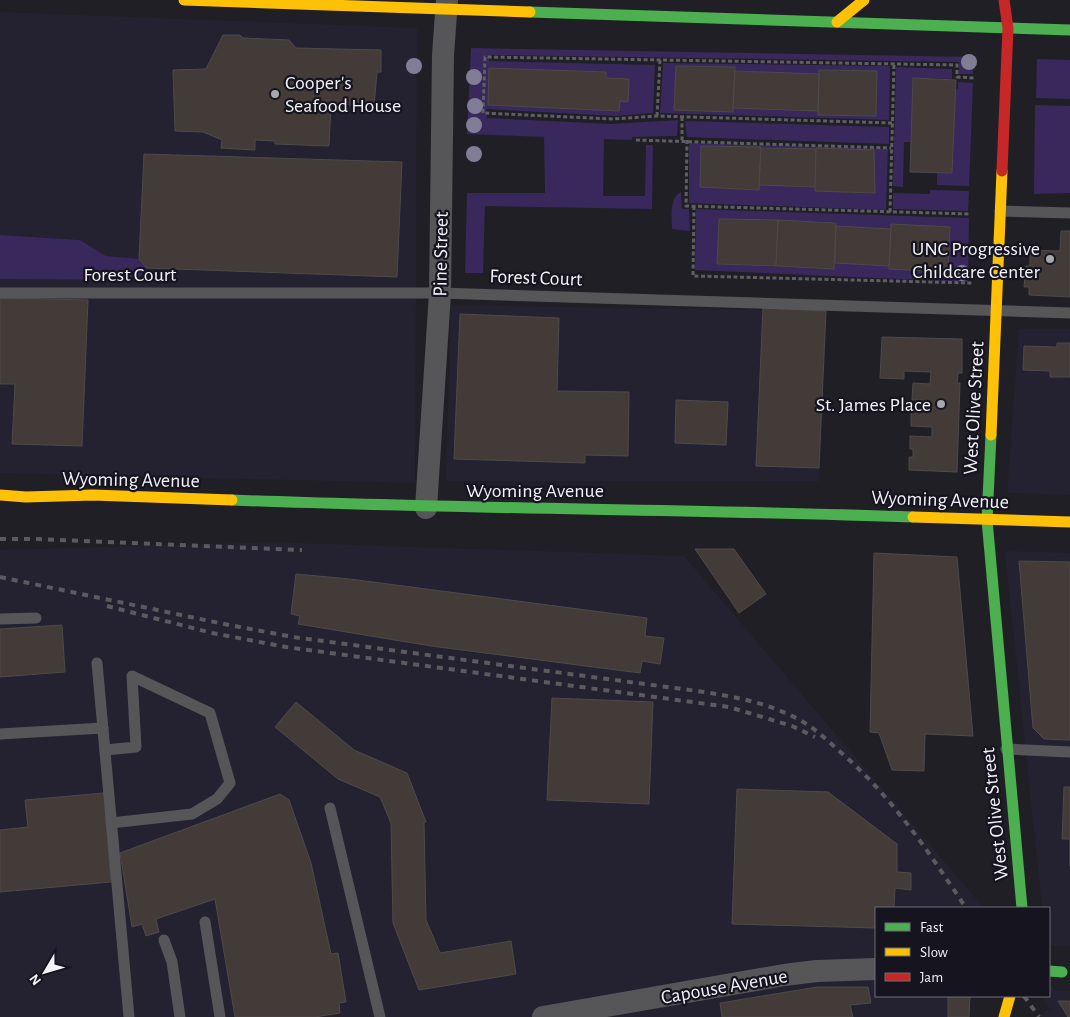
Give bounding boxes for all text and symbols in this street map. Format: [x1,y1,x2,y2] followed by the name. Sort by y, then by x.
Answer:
[285,73,401,116] place label: Cooper's Seafood House
[269,88,281,100] marker: Cooper's Seafood House
[430,211,452,297] street label: Pine Street
[912,239,1041,282] place label: UNC Progressive Childcare Center
[1044,253,1056,265] marker: UNC Progressive Childcare Center
[84,265,177,285] street label: Forest Court
[489,266,583,290] street label: Forest Court
[961,340,988,475] street label: West Olive Street
[816,395,931,415] place label: St. James Place
[935,398,947,410] marker: St. James Place
[62,469,200,491] street label: Wyoming Avenue
[466,481,604,501] street label: Wyoming Avenue
[871,488,1009,512] street label: Wyoming Avenue
[978,746,1012,881] street label: West Olive Street
[875,907,1050,997] legend
[920,920,944,935] text: Fast
[920,945,948,960] text: Slow
[20,947,70,997] north arrow
[659,966,789,1008] street label: Capouse Avenue
[920,970,943,985] text: Jam
[27,971,44,988] text: N

